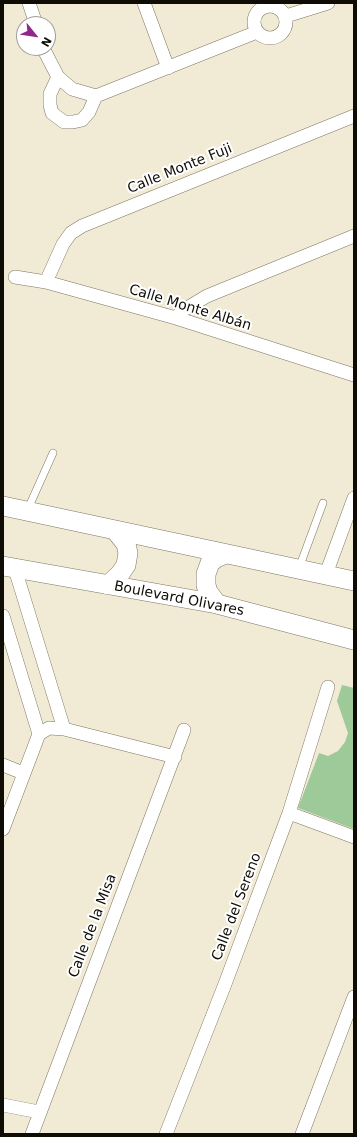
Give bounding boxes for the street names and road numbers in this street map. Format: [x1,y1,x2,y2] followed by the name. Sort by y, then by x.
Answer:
[125,140,235,198] street label: Calle Monte Fuji
[127,281,253,335] street label: Calle Monte Albán
[112,578,246,620] street label: Boulevard Olivares
[209,851,265,963] street label: Calle del Sereno
[65,872,121,980] street label: Calle de la Misa

